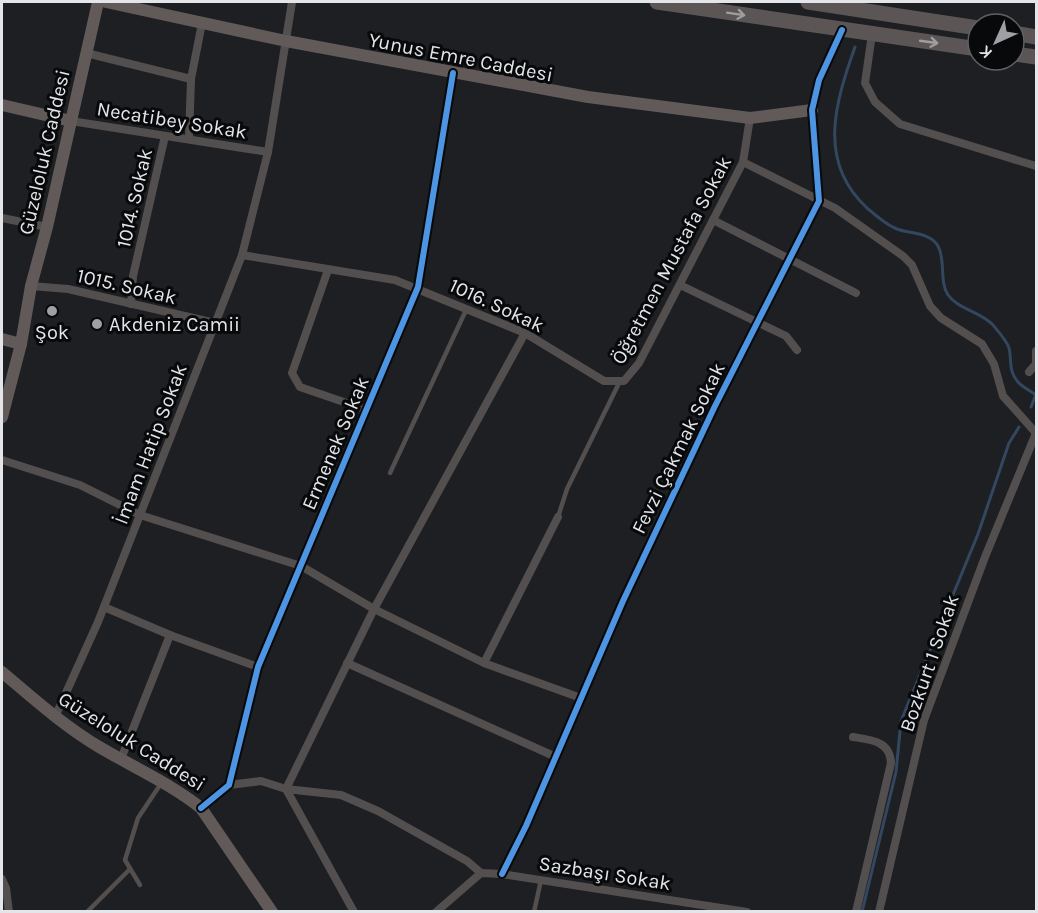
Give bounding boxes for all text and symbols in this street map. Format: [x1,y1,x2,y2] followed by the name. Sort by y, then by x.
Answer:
[725,8,745,19] one-way arrow
[966,12,1026,72] north arrow
[367,28,555,87] street label: Yunus Emre Caddesi
[918,37,938,48] one-way arrow
[975,41,996,63] text: K
[14,67,75,237] street label: Güzeloluk Caddesi
[95,97,249,144] street label: Necatibey Sokak
[112,146,157,250] street label: 1014. Sokak
[607,152,736,368] street label: Öğretmen Mustafa Sokak
[75,264,179,309] street label: 1015. Sokak
[446,274,548,337] street label: 1016. Sokak
[45,304,59,318] marker: Şok
[109,313,240,336] place label: Akdeniz Camii
[90,317,104,331] marker: Akdeniz Camii
[35,321,69,344] place label: Şok
[627,359,730,537] street label: Fevzi Çakmak Sokak
[109,361,192,527] street label: İmam Hatip Sokak
[297,373,374,513] street label: Ermenek Sokak
[895,591,964,735] street label: Bozkurt 1 Sokak
[54,687,209,796] street label: Güzeloluk Caddesi
[537,852,673,895] street label: Sazbaşı Sokak

